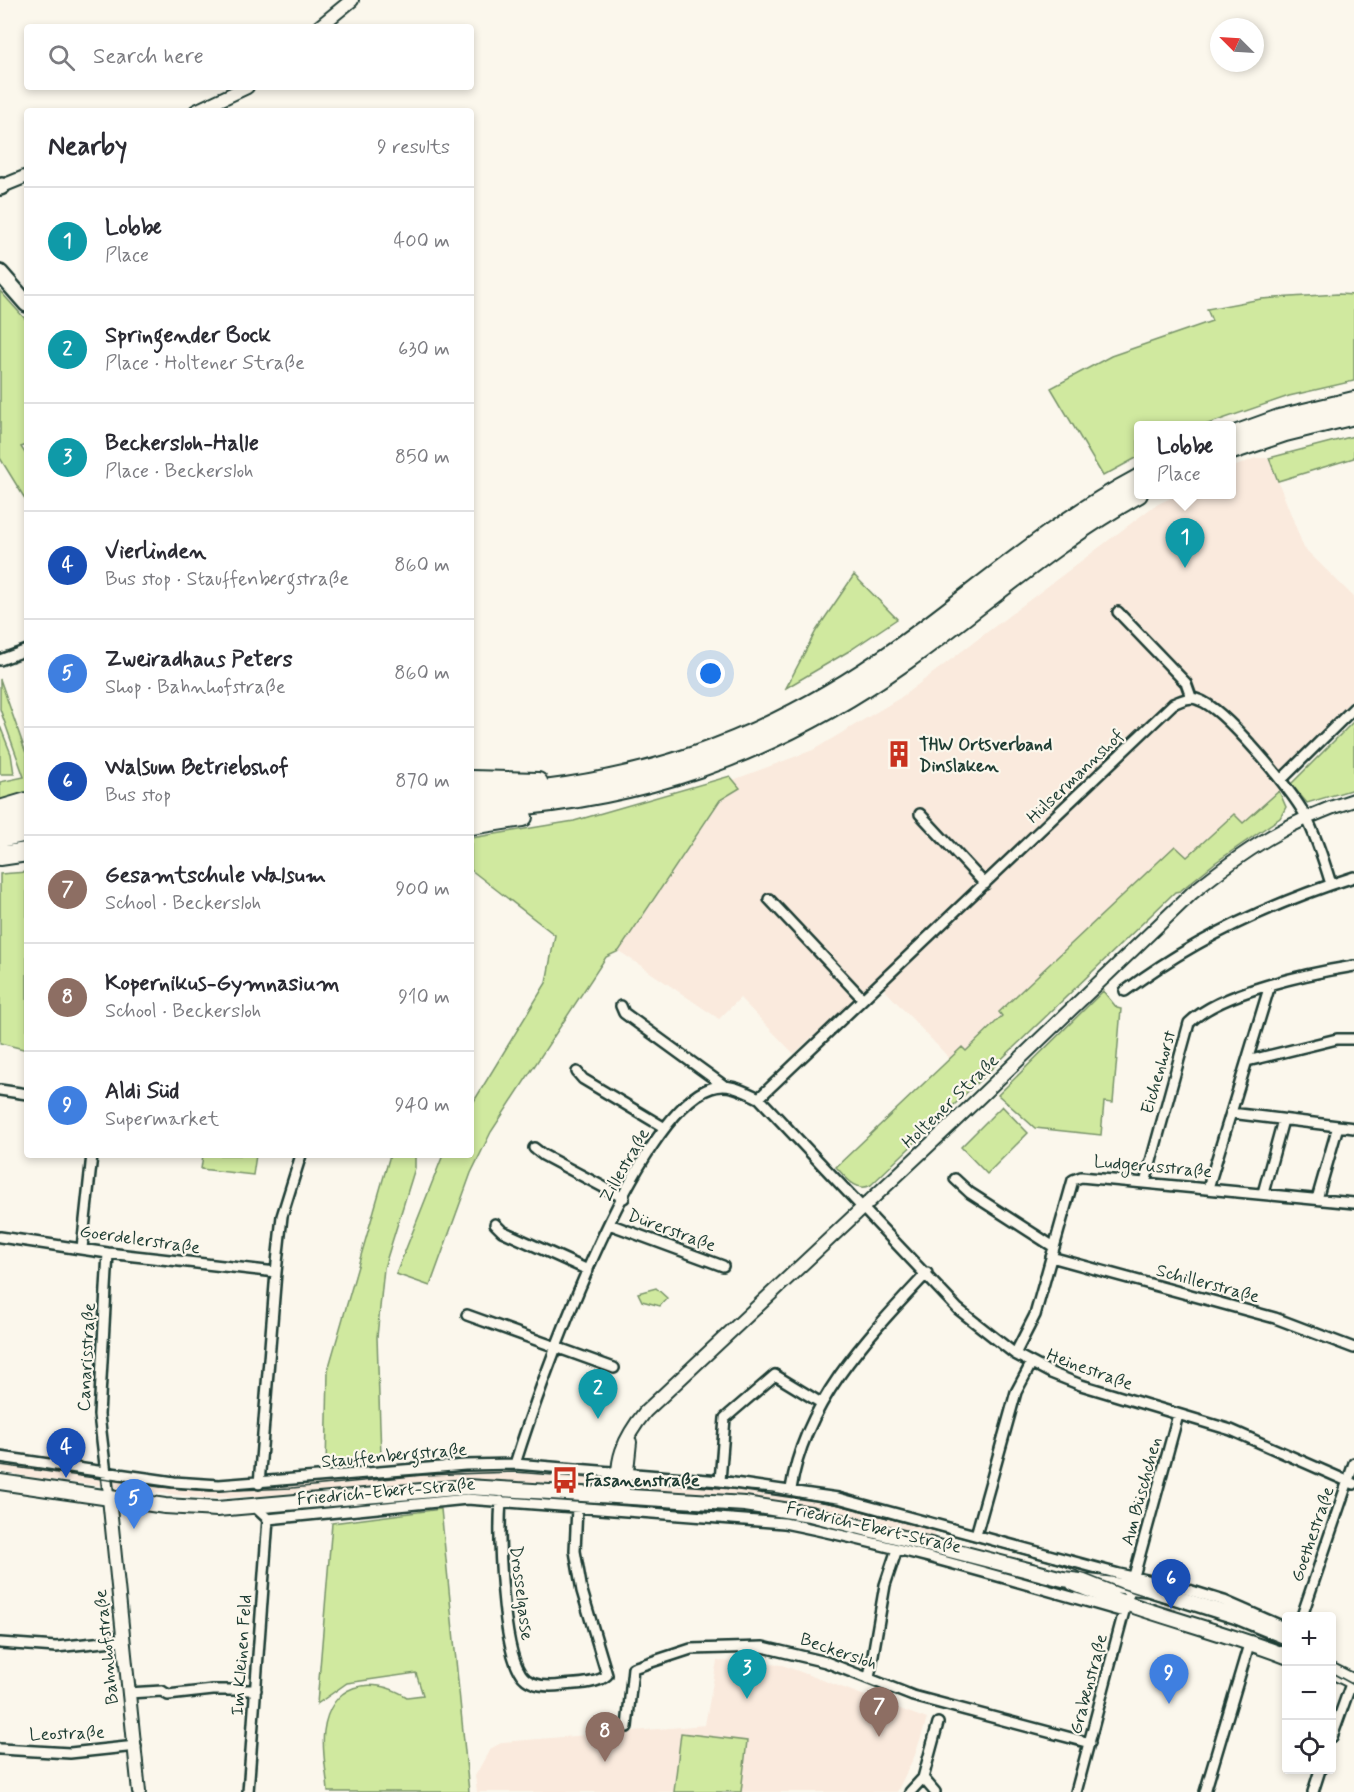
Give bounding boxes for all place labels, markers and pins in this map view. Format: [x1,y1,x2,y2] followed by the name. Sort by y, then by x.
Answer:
[1166,518,1204,568] pin: 1
[919,733,1052,778] place label: THW Ortsverband Dinslaken
[884,739,914,769] building icon: THW Ortsverband Dinslaken
[578,1370,618,1419] pin: 2
[46,1428,86,1478] pin: 4
[550,1465,580,1495] bus stop icon: Fasanenstraße
[585,1469,700,1493] place label: Fasanenstraße
[114,1480,154,1529] pin: 5
[1152,1560,1190,1609] pin: 6
[728,1650,766,1699] pin: 3
[1150,1654,1188,1704] pin: 9
[860,1688,898,1737] pin: 7
[586,1712,624,1762] pin: 8

